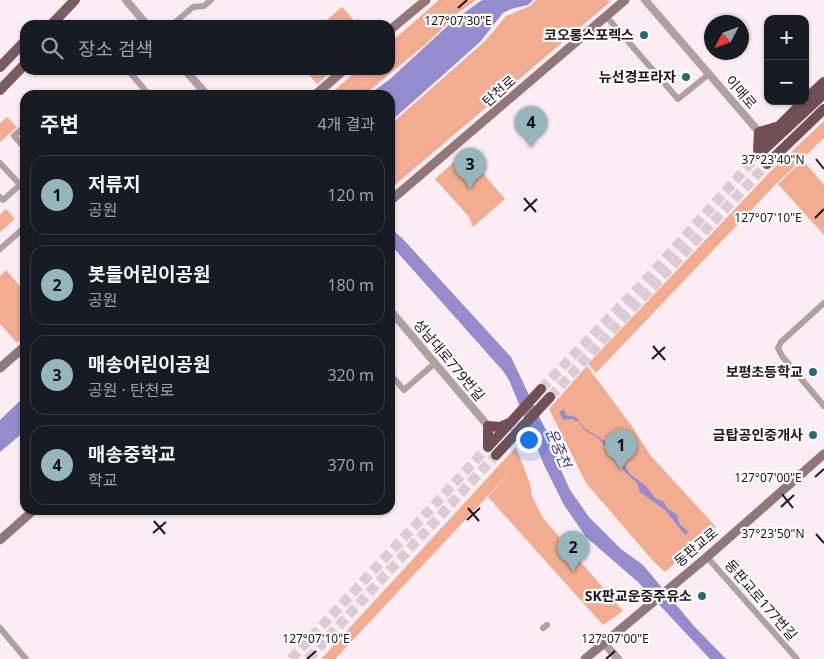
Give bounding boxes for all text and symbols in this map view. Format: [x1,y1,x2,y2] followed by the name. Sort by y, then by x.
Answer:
[424,12,492,29] text: 127°07'30"E
[704,15,749,60] north arrow
[764,15,809,105] map controls
[764,15,809,60] button: +
[20,20,395,75] search box
[544,25,634,44] place label: 코오롱스포렉스
[638,29,650,41] marker: 코오롱스포렉스
[38,34,66,62] icon: search
[78,36,153,62] text: 장소 검색
[764,60,809,105] button: −
[599,67,676,86] place label: 뉴선경프라자
[478,71,520,110] street label: 탄천로
[680,71,692,83] marker: 뉴선경프라자
[722,71,761,113] street label: 이매로
[515,106,547,147] pin: 4
[40,110,79,138] text: 주변
[318,113,375,135] text: 4개 결과
[454,148,486,189] pin: 3
[741,151,805,168] text: 37°23'40"N
[88,171,140,197] text: 저류지
[52,184,62,206] text: 1
[327,184,374,206] text: 120 m
[88,199,117,221] text: 공원
[734,209,802,226] text: 127°07'10"E
[88,261,210,287] text: 봇들어린이공원
[52,274,62,296] text: 2
[327,274,374,296] text: 180 m
[88,289,117,311] text: 공원
[410,315,489,405] street label: 성남대로779번길
[88,351,210,377] text: 매송어린이공원
[726,362,803,381] place label: 보평초등학교
[52,364,62,386] text: 3
[327,364,374,386] text: 320 m
[807,366,819,378] marker: 보평초등학교
[88,379,174,401] text: 공원 · 탄천로
[542,425,577,473] water label: 운중천
[713,425,803,444] place label: 금탑공인중개사
[516,427,542,453] your location
[605,429,637,470] pin: 1
[807,429,819,441] marker: 금탑공인중개사
[88,441,175,467] text: 매송중학교
[52,454,62,476] text: 4
[327,454,374,476] text: 370 m
[88,469,117,491] text: 학교
[734,469,802,486] text: 127°07'00"E
[670,523,722,570] street label: 동판교로
[741,525,805,542] text: 37°23'50"N
[557,531,589,572] pin: 2
[721,555,802,644] street label: 동판교로177번길
[585,586,692,605] place label: SK판교운중주유소
[696,590,708,602] marker: SK판교운중주유소
[282,630,350,647] text: 127°07'10"E
[581,630,649,647] text: 127°07'00"E

